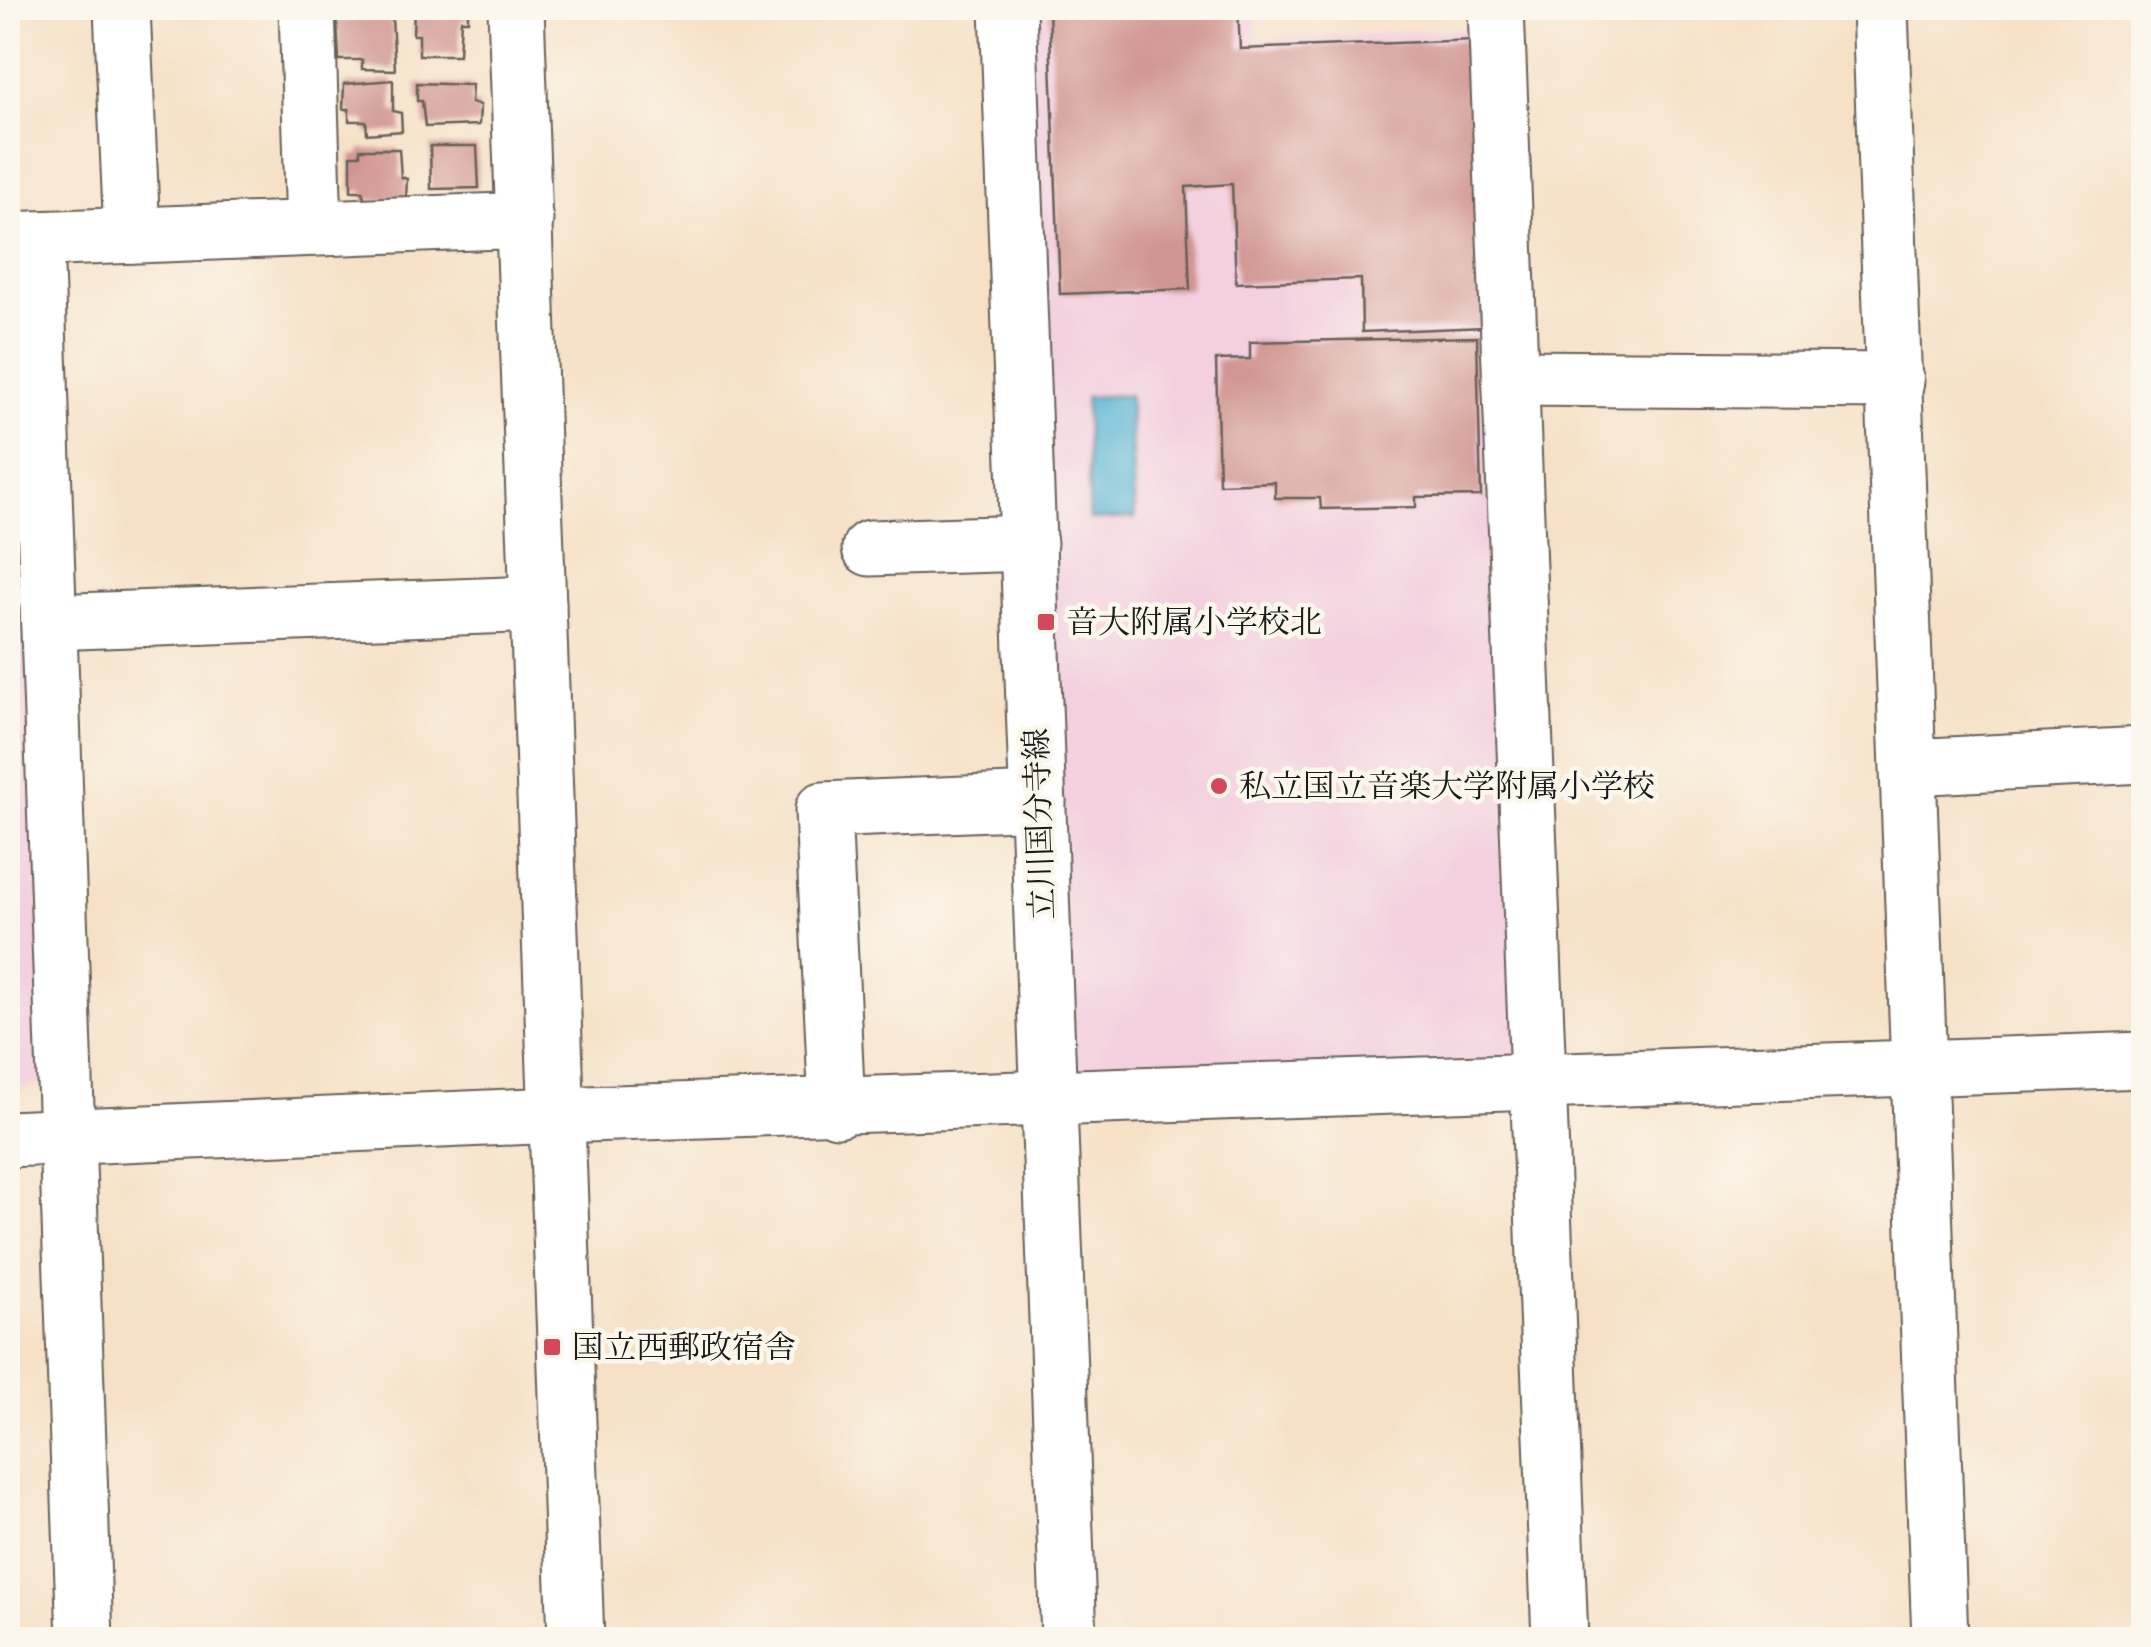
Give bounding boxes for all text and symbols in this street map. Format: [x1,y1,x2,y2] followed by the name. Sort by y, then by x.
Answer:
[1066,601,1322,643] place label: 音大附属小学校北
[1035,611,1057,633] marker: 音大附属小学校北
[1015,727,1063,921] street label: 立川国分寺線
[1239,765,1655,807] place label: 私立国立音楽大学附属小学校
[1208,775,1230,797] marker: 私立国立音楽大学附属小学校
[572,1326,796,1368] place label: 国立西郵政宿舎
[541,1336,563,1358] marker: 国立西郵政宿舎

